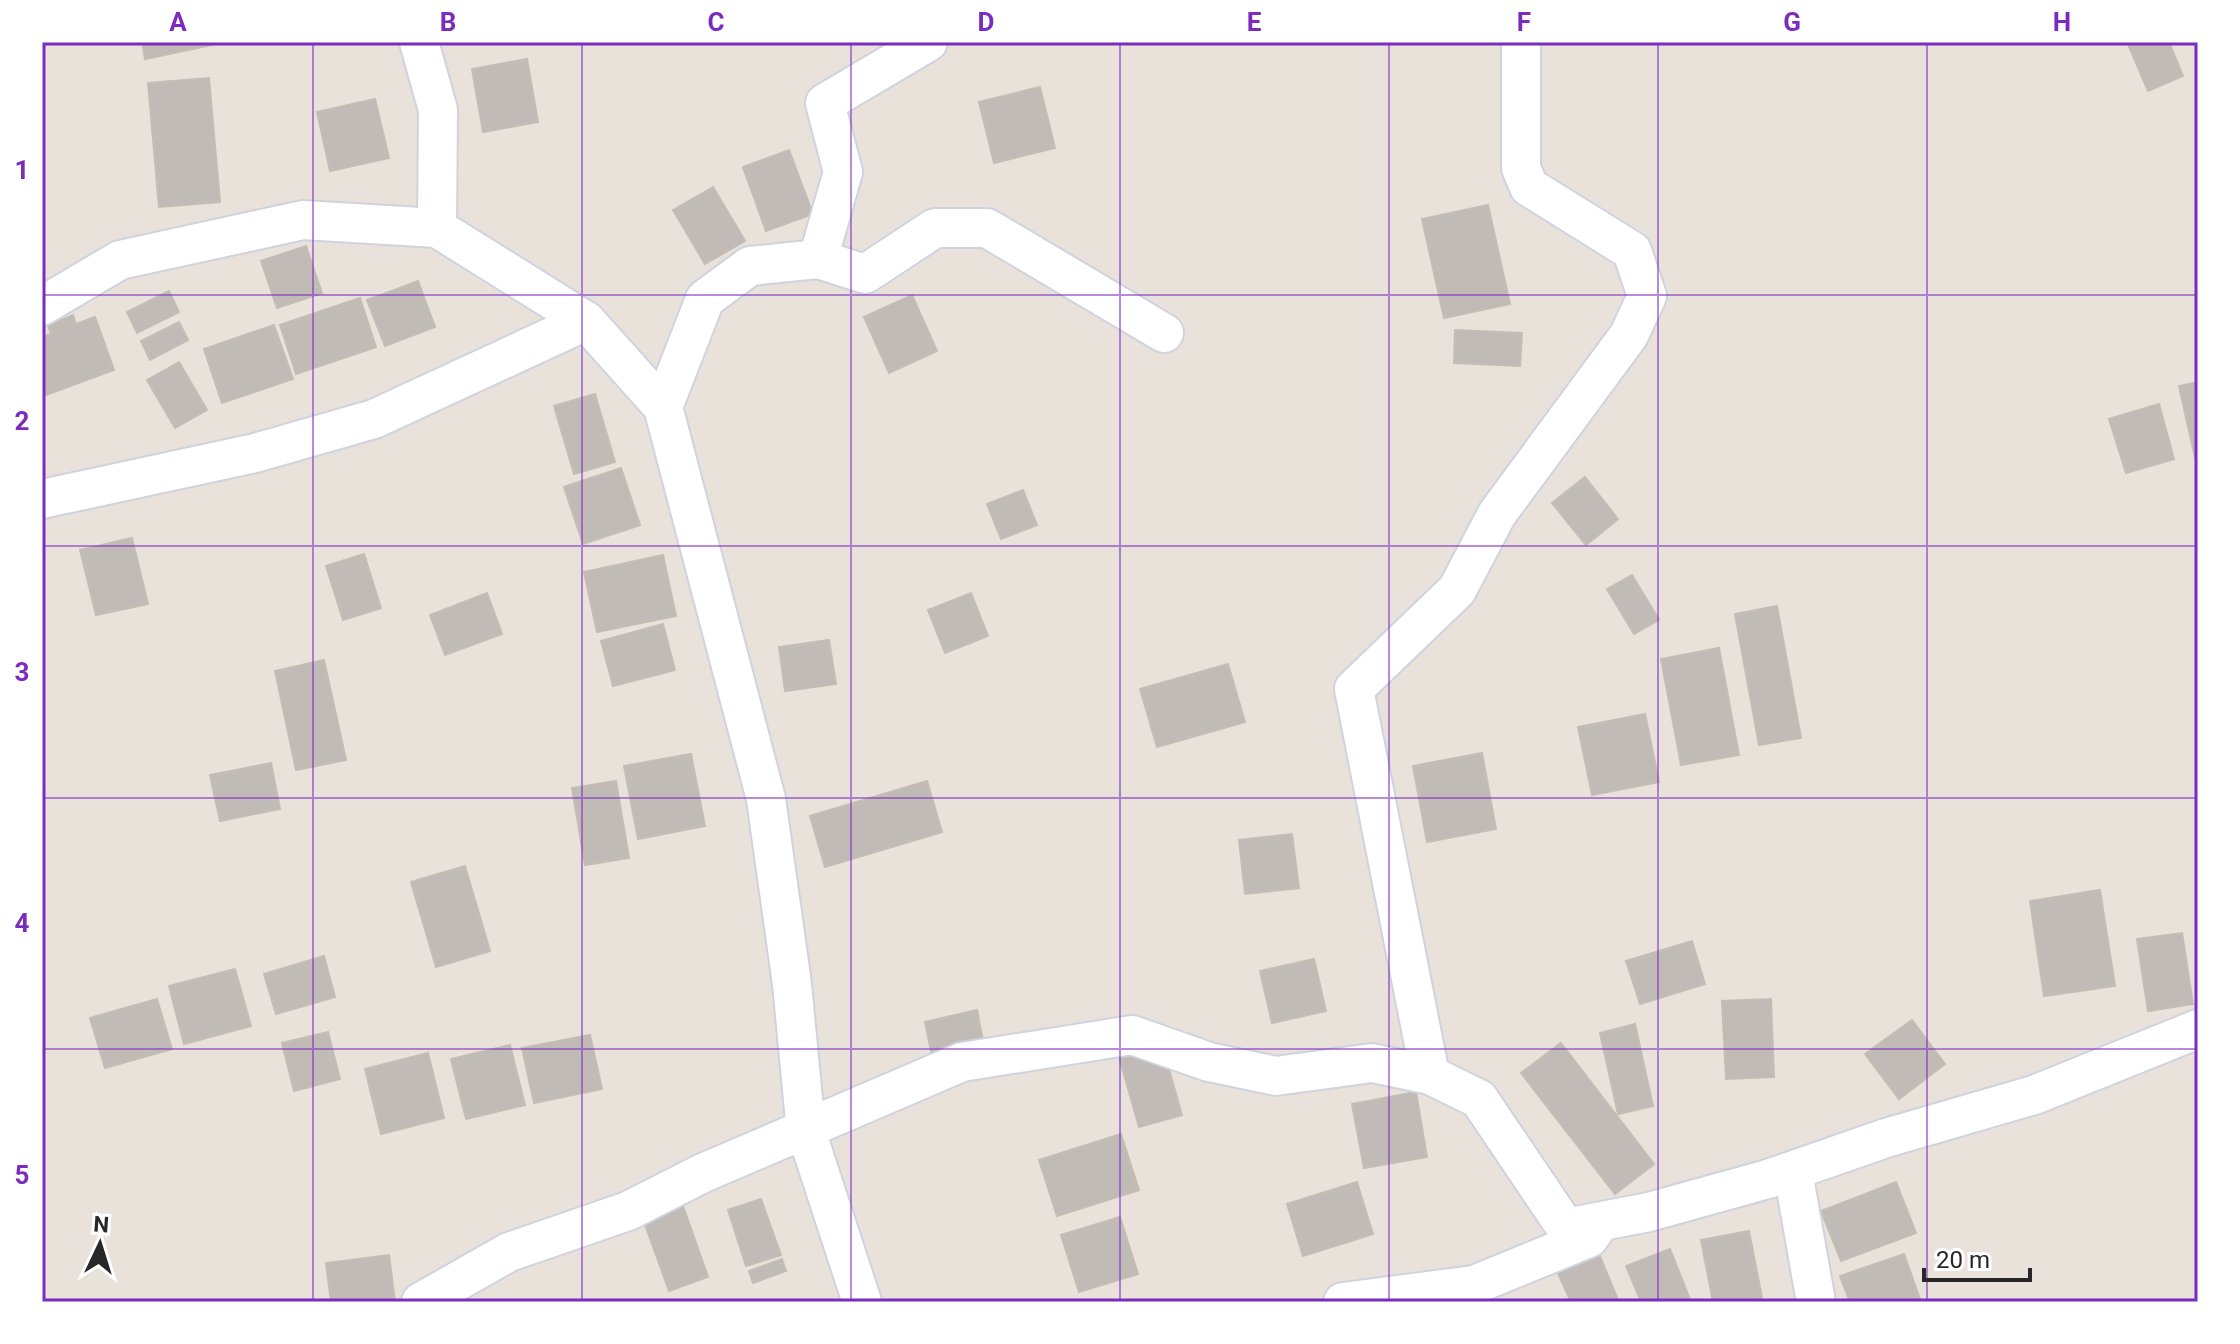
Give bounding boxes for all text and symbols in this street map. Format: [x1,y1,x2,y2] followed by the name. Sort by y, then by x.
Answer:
[169,7,187,37] text: A
[440,7,456,37] text: B
[707,7,725,37] text: C
[978,7,994,37] text: D
[1247,7,1262,37] text: E
[1517,7,1531,37] text: F
[1783,7,1801,37] text: G
[2053,7,2071,37] text: H
[15,155,29,185] text: 1
[15,406,29,436] text: 2
[15,657,29,687] text: 3
[15,908,30,938] text: 4
[15,1160,29,1190] text: 5
[60,1204,140,1284] north arrow
[93,1212,110,1238] text: N
[1924,1232,2030,1282] scale bar
[1936,1246,1990,1274] text: 20 m

